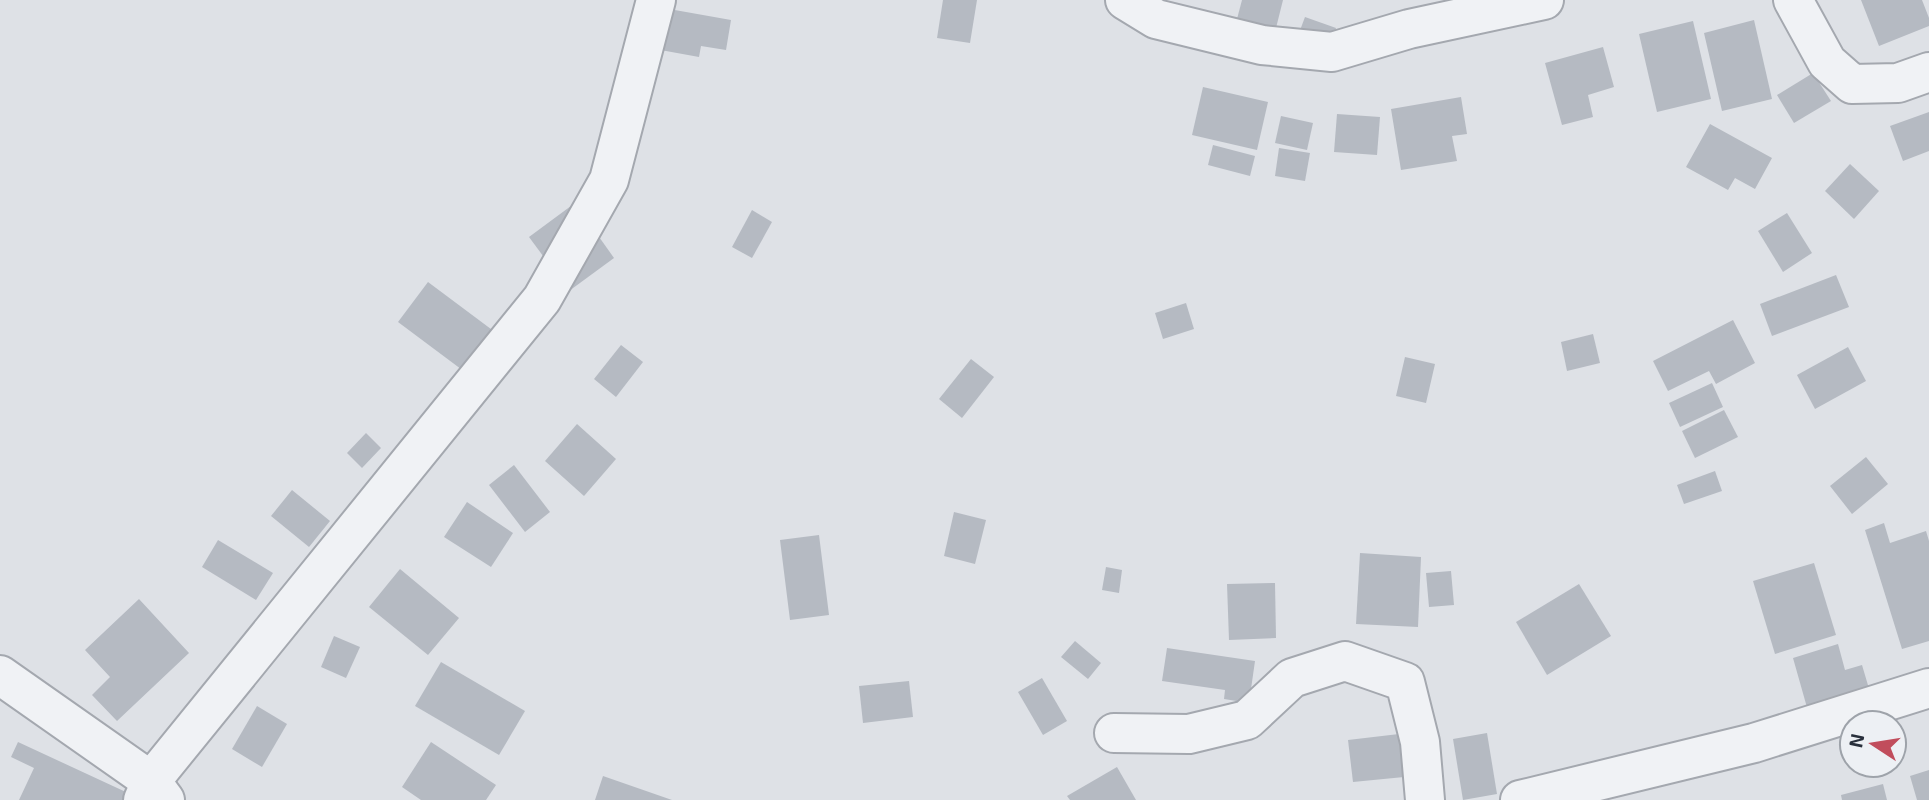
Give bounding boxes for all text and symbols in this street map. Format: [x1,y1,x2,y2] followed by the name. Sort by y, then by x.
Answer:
[1838,709,1908,779] north arrow
[1843,731,1869,749] text: N

